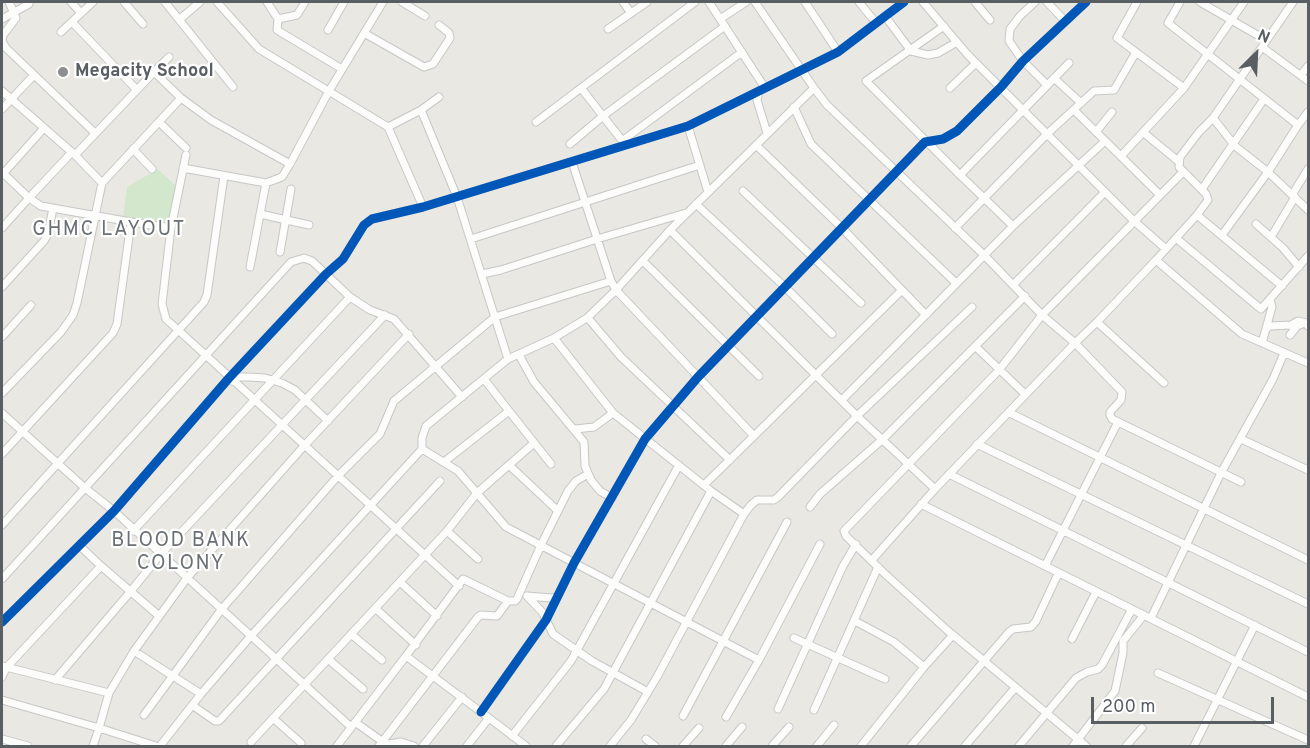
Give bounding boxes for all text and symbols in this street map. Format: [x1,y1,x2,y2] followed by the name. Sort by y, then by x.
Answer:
[1226,24,1286,84] north arrow
[1254,26,1273,49] text: N
[75,61,214,83] place label: Megacity School
[56,65,70,79] marker: Megacity School
[32,219,186,243] district label: GHMC LAYOUT
[111,530,251,577] district label: BLOOD BANK COLONY
[1094,685,1277,723] scale bar
[1102,696,1155,719] text: 200 m

